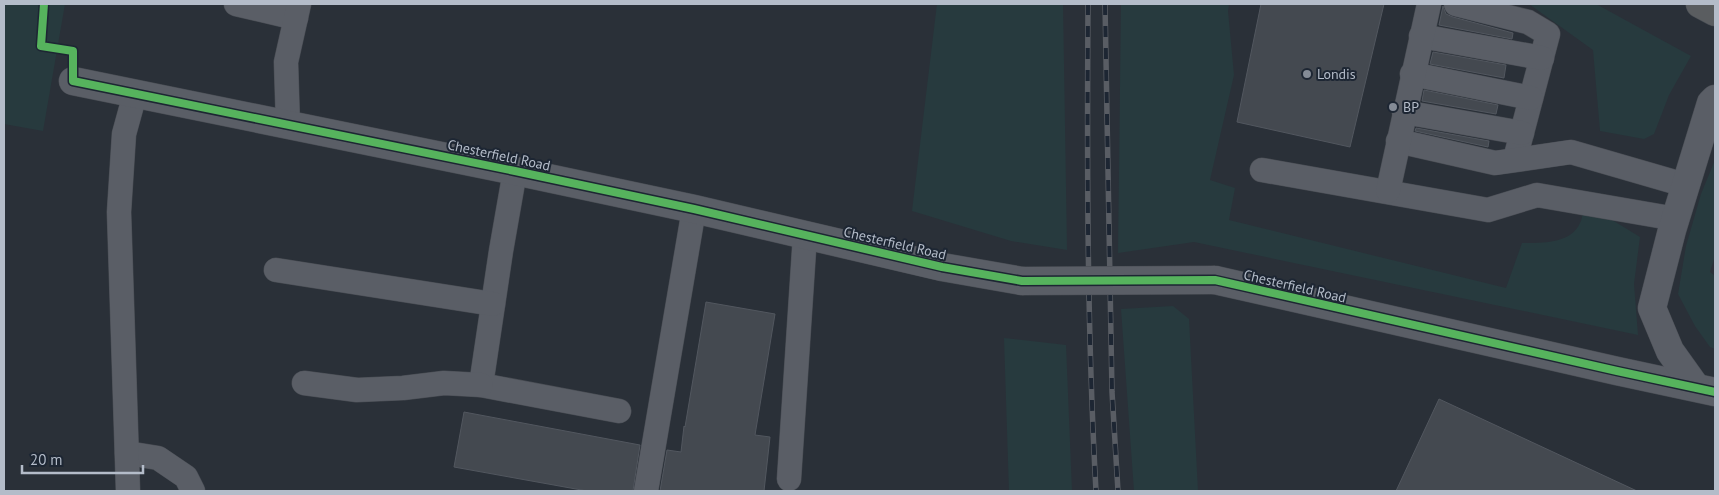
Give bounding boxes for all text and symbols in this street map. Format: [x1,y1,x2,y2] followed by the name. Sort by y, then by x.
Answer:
[1317,65,1356,83] place label: Londis
[1301,68,1313,80] marker: Londis
[1403,98,1419,116] place label: BP
[1387,101,1399,113] marker: BP
[446,135,552,175] street label: Chesterfield Road
[842,222,948,264] street label: Chesterfield Road
[1242,265,1348,307] street label: Chesterfield Road
[22,442,144,474] scale bar
[30,450,63,469] text: 20 m

